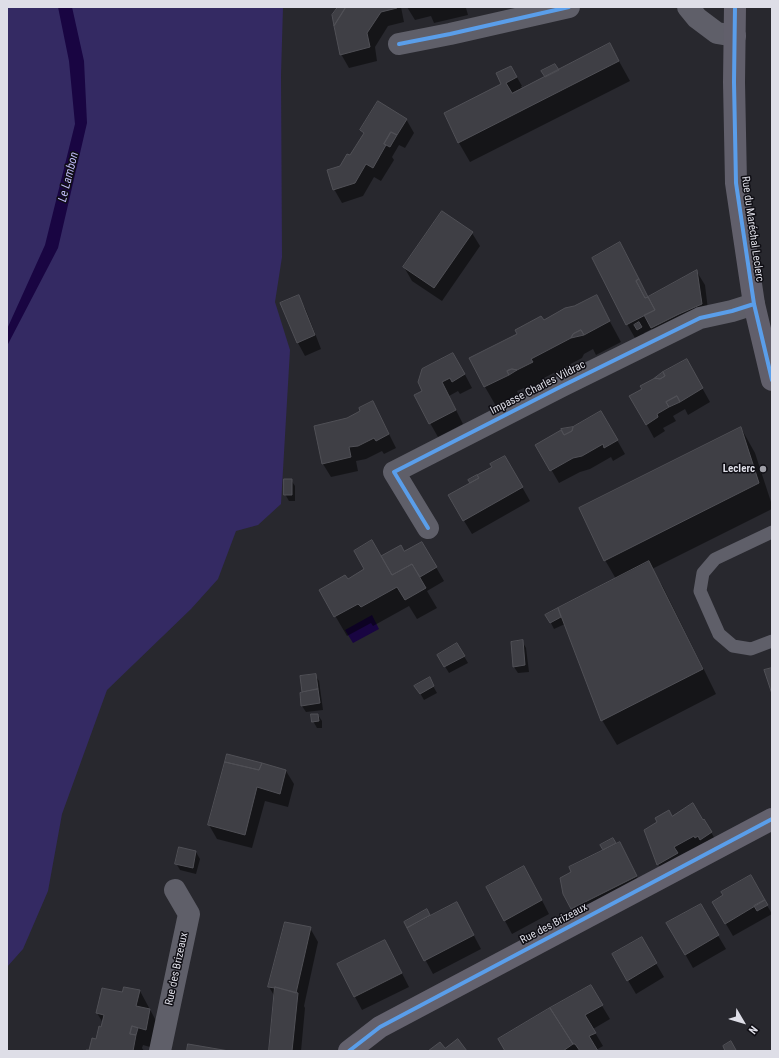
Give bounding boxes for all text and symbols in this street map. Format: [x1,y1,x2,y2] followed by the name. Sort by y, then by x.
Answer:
[56,151,82,203] water label: Le Lambon
[738,175,766,283] street label: Rue du Maréchal Leclerc
[488,358,588,418] street label: Impasse Charles Vildrac
[723,462,755,476] place label: Leclerc
[758,464,768,474] marker: Leclerc
[518,901,590,947] street label: Rue des Brizeaux
[163,931,191,1007] street label: Rue des Brizeaux
[723,1002,763,1042] north arrow
[746,1023,760,1036] text: N

